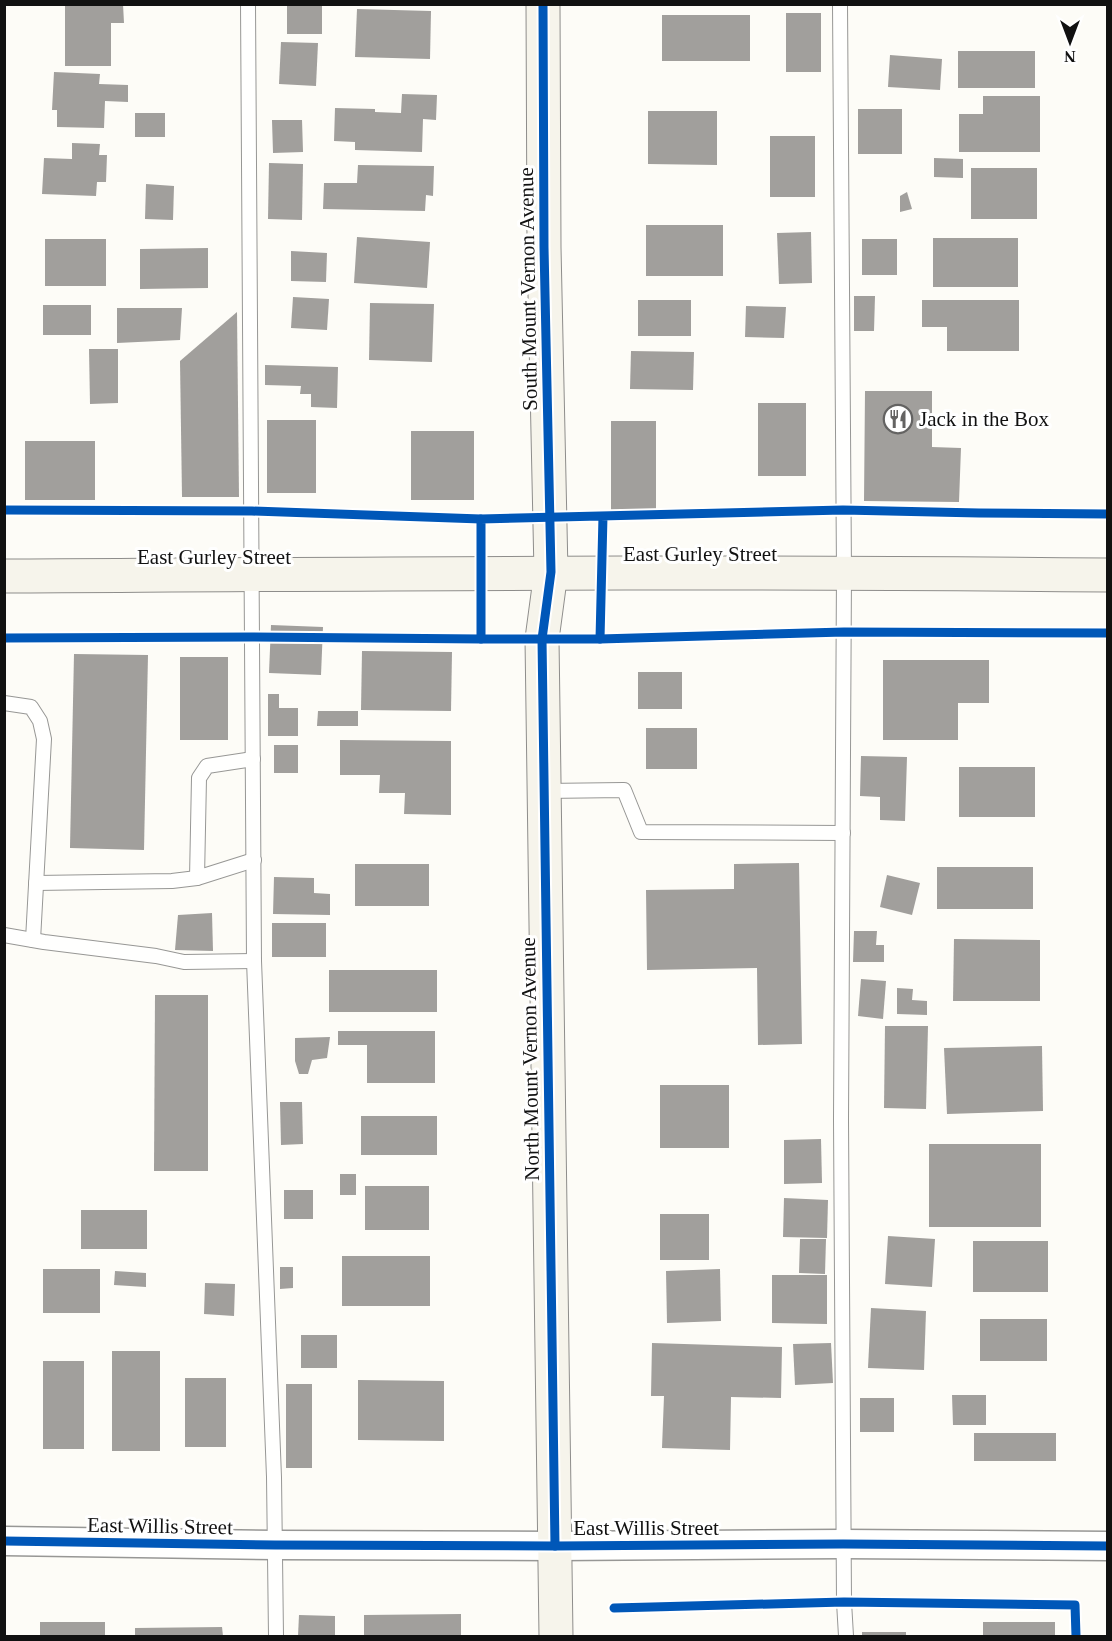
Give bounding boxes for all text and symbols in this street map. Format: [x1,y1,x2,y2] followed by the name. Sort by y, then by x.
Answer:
[1040,12,1100,72] north arrow
[1064,48,1076,65] text: N
[514,167,542,411] street label: South Mount Vernon Avenue
[882,403,914,435] restaurant icon: Jack in the Box
[919,407,1050,431] place label: Jack in the Box
[623,542,777,566] street label: East Gurley Street
[137,545,291,569] street label: East Gurley Street
[516,937,544,1181] street label: North Mount Vernon Avenue
[87,1513,233,1539] street label: East Willis Street
[573,1516,719,1540] street label: East Willis Street

